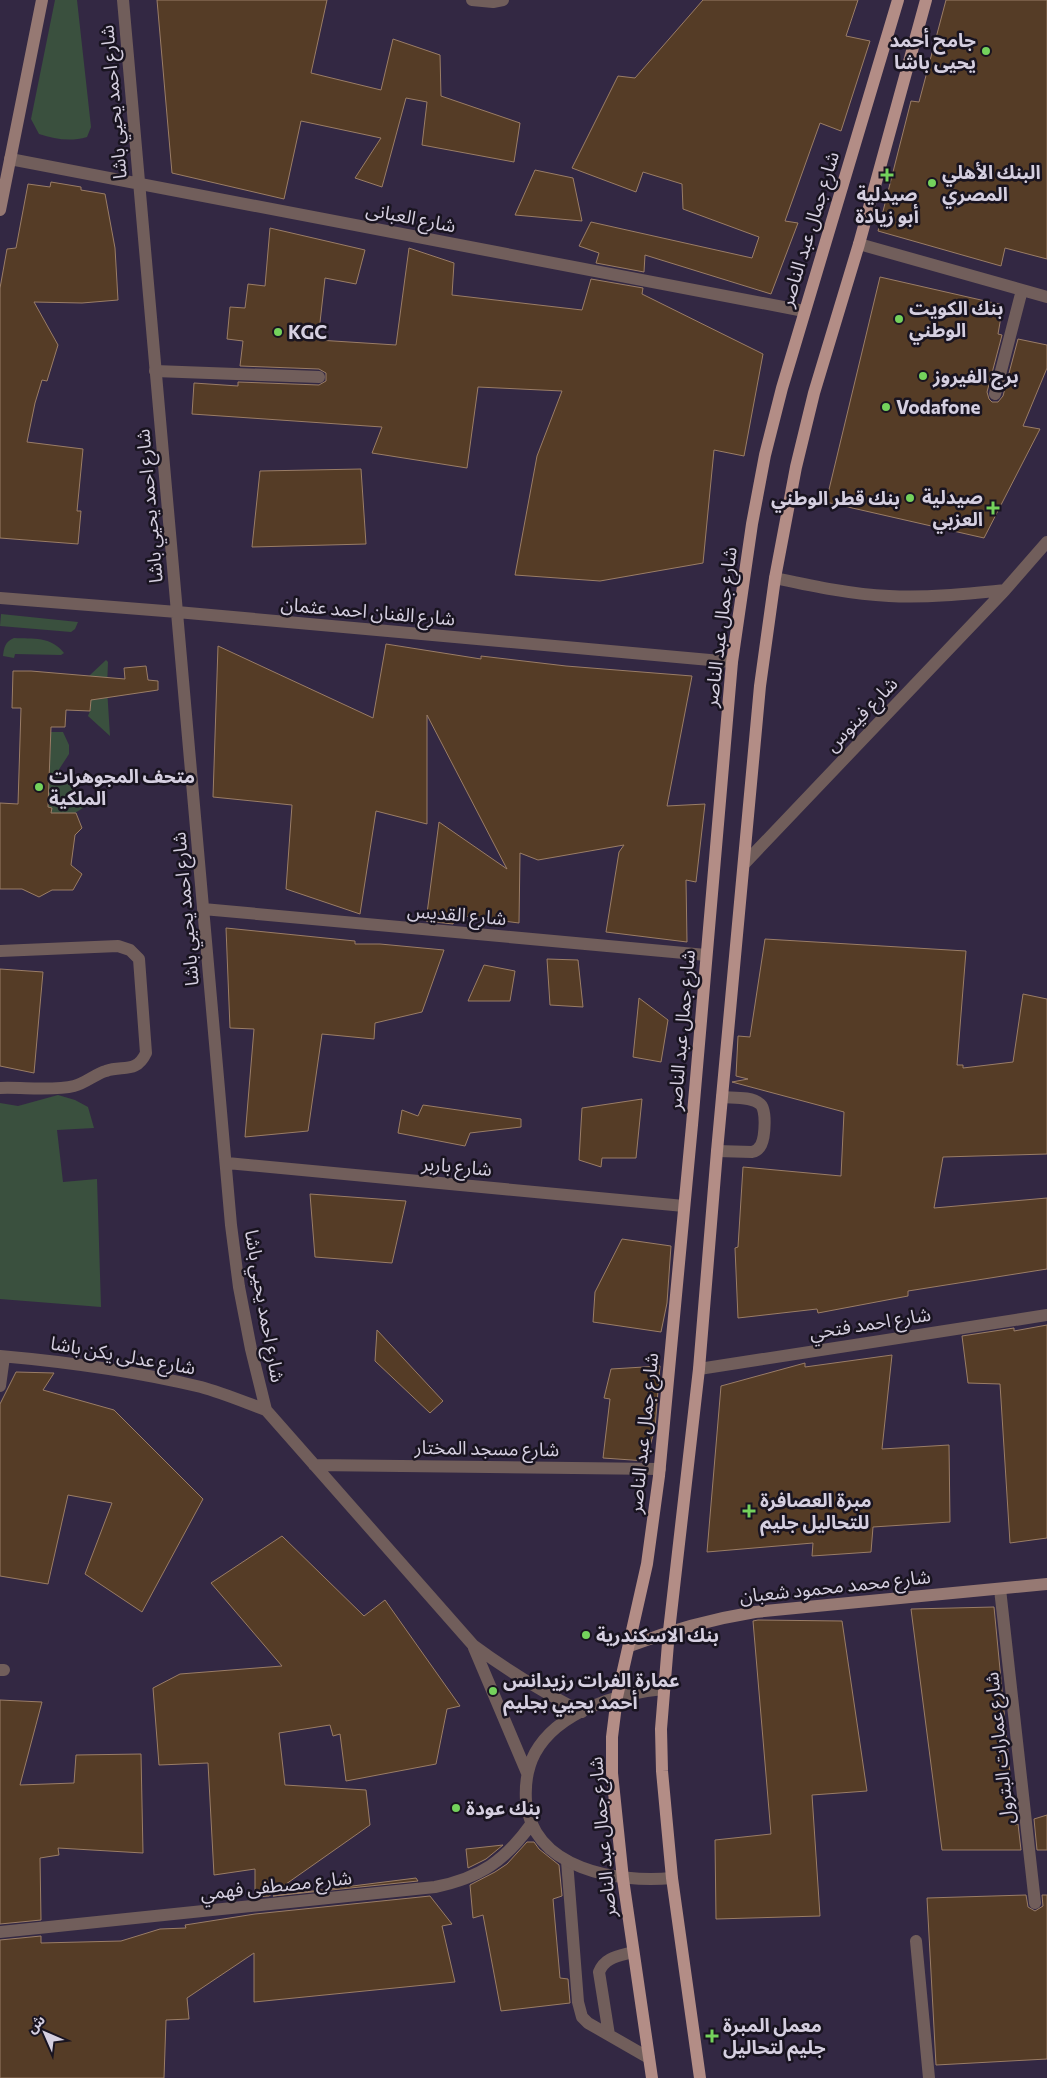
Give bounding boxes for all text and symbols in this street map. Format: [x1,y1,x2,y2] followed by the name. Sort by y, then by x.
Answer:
[94,24,135,180] street label: شارع احمد يحيي باشا
[889,27,976,73] place label: جامح أحمد يحيى باشا
[980,45,992,57] marker: جامح أحمد يحيى باشا
[774,148,846,311] street label: شارع جمال عبد الناصر
[942,160,1041,209] place label: البنك الأهلي المصري
[881,169,893,181] marker: صيدلية أبو زيادة
[926,177,938,189] marker: البنك الأهلي المصري
[855,182,919,228] place label: صيدلية أبو زيادة
[364,197,458,239] street label: شارع العبانى
[909,296,1003,345] place label: بنك الكويت الوطني
[893,313,905,325] marker: بنك الكويت الوطني
[288,320,327,343] place label: KGC
[272,326,284,338] marker: KGC
[932,364,1019,390] place label: برج الفيروز
[917,370,929,382] marker: برج الفيروز
[896,395,980,418] place label: Vodafone
[880,401,892,413] marker: Vodafone
[130,428,171,584] street label: شارع احمد يحيي باشا
[922,485,983,534] place label: صيدلية العزبي
[771,486,900,513] place label: بنك قطر الوطني
[904,492,916,504] marker: بنك قطر الوطني
[987,502,999,514] marker: صيدلية العزبي
[698,546,744,710] street label: شارع جمال عبد الناصر
[280,591,456,633] street label: شارع الفنان احمد عثمان
[819,672,904,758] street label: شارع فينوس
[49,764,195,809] place label: متحف المجوهرات الملكية
[33,781,45,793] marker: متحف المجوهرات الملكية
[166,831,207,987] street label: شارع احمد يحيي باشا
[406,898,508,932] street label: شارع القديس
[662,949,702,1113] street label: شارع جمال عبد الناصر
[420,1151,493,1183] street label: شارع باربر
[236,1228,290,1385] street label: شارع احمد يحيي باشا
[807,1302,933,1348] street label: شارع احمد فتحي
[48,1330,197,1382] street label: شارع عدلى يكن باشا
[623,1352,665,1516] street label: شارع جمال عبد الناصر
[413,1435,560,1463] street label: شارع مسجد المختار
[760,1488,872,1537] place label: مبرة العصافرة للتحاليل جليم
[742,1504,756,1518] marker: مبرة العصافرة للتحاليل جليم
[738,1564,932,1610] street label: شارع محمد محمود شعبان
[596,1623,719,1647] place label: بنك الاسكندرية
[580,1629,592,1641] marker: بنك الاسكندرية
[503,1668,680,1717] place label: عمارة الفرات رزيدانس أحمد يحيي بجليم
[979,1671,1021,1825] street label: شارع عمارات البترول
[487,1685,499,1697] marker: عمارة الفرات رزيدانس أحمد يحيي بجليم
[583,1755,623,1919] street label: شارع جمال عبد الناصر
[466,1796,541,1819] place label: بنك عودة
[450,1802,462,1814] marker: بنك عودة
[199,1865,353,1908] street label: شارع مصطفى فهمي
[20,2008,70,2058] north arrow
[23,2011,48,2036] text: ش
[723,2013,826,2062] place label: معمل المبرة جليم لتحاليل
[705,2029,719,2043] marker: معمل المبرة جليم لتحاليل

